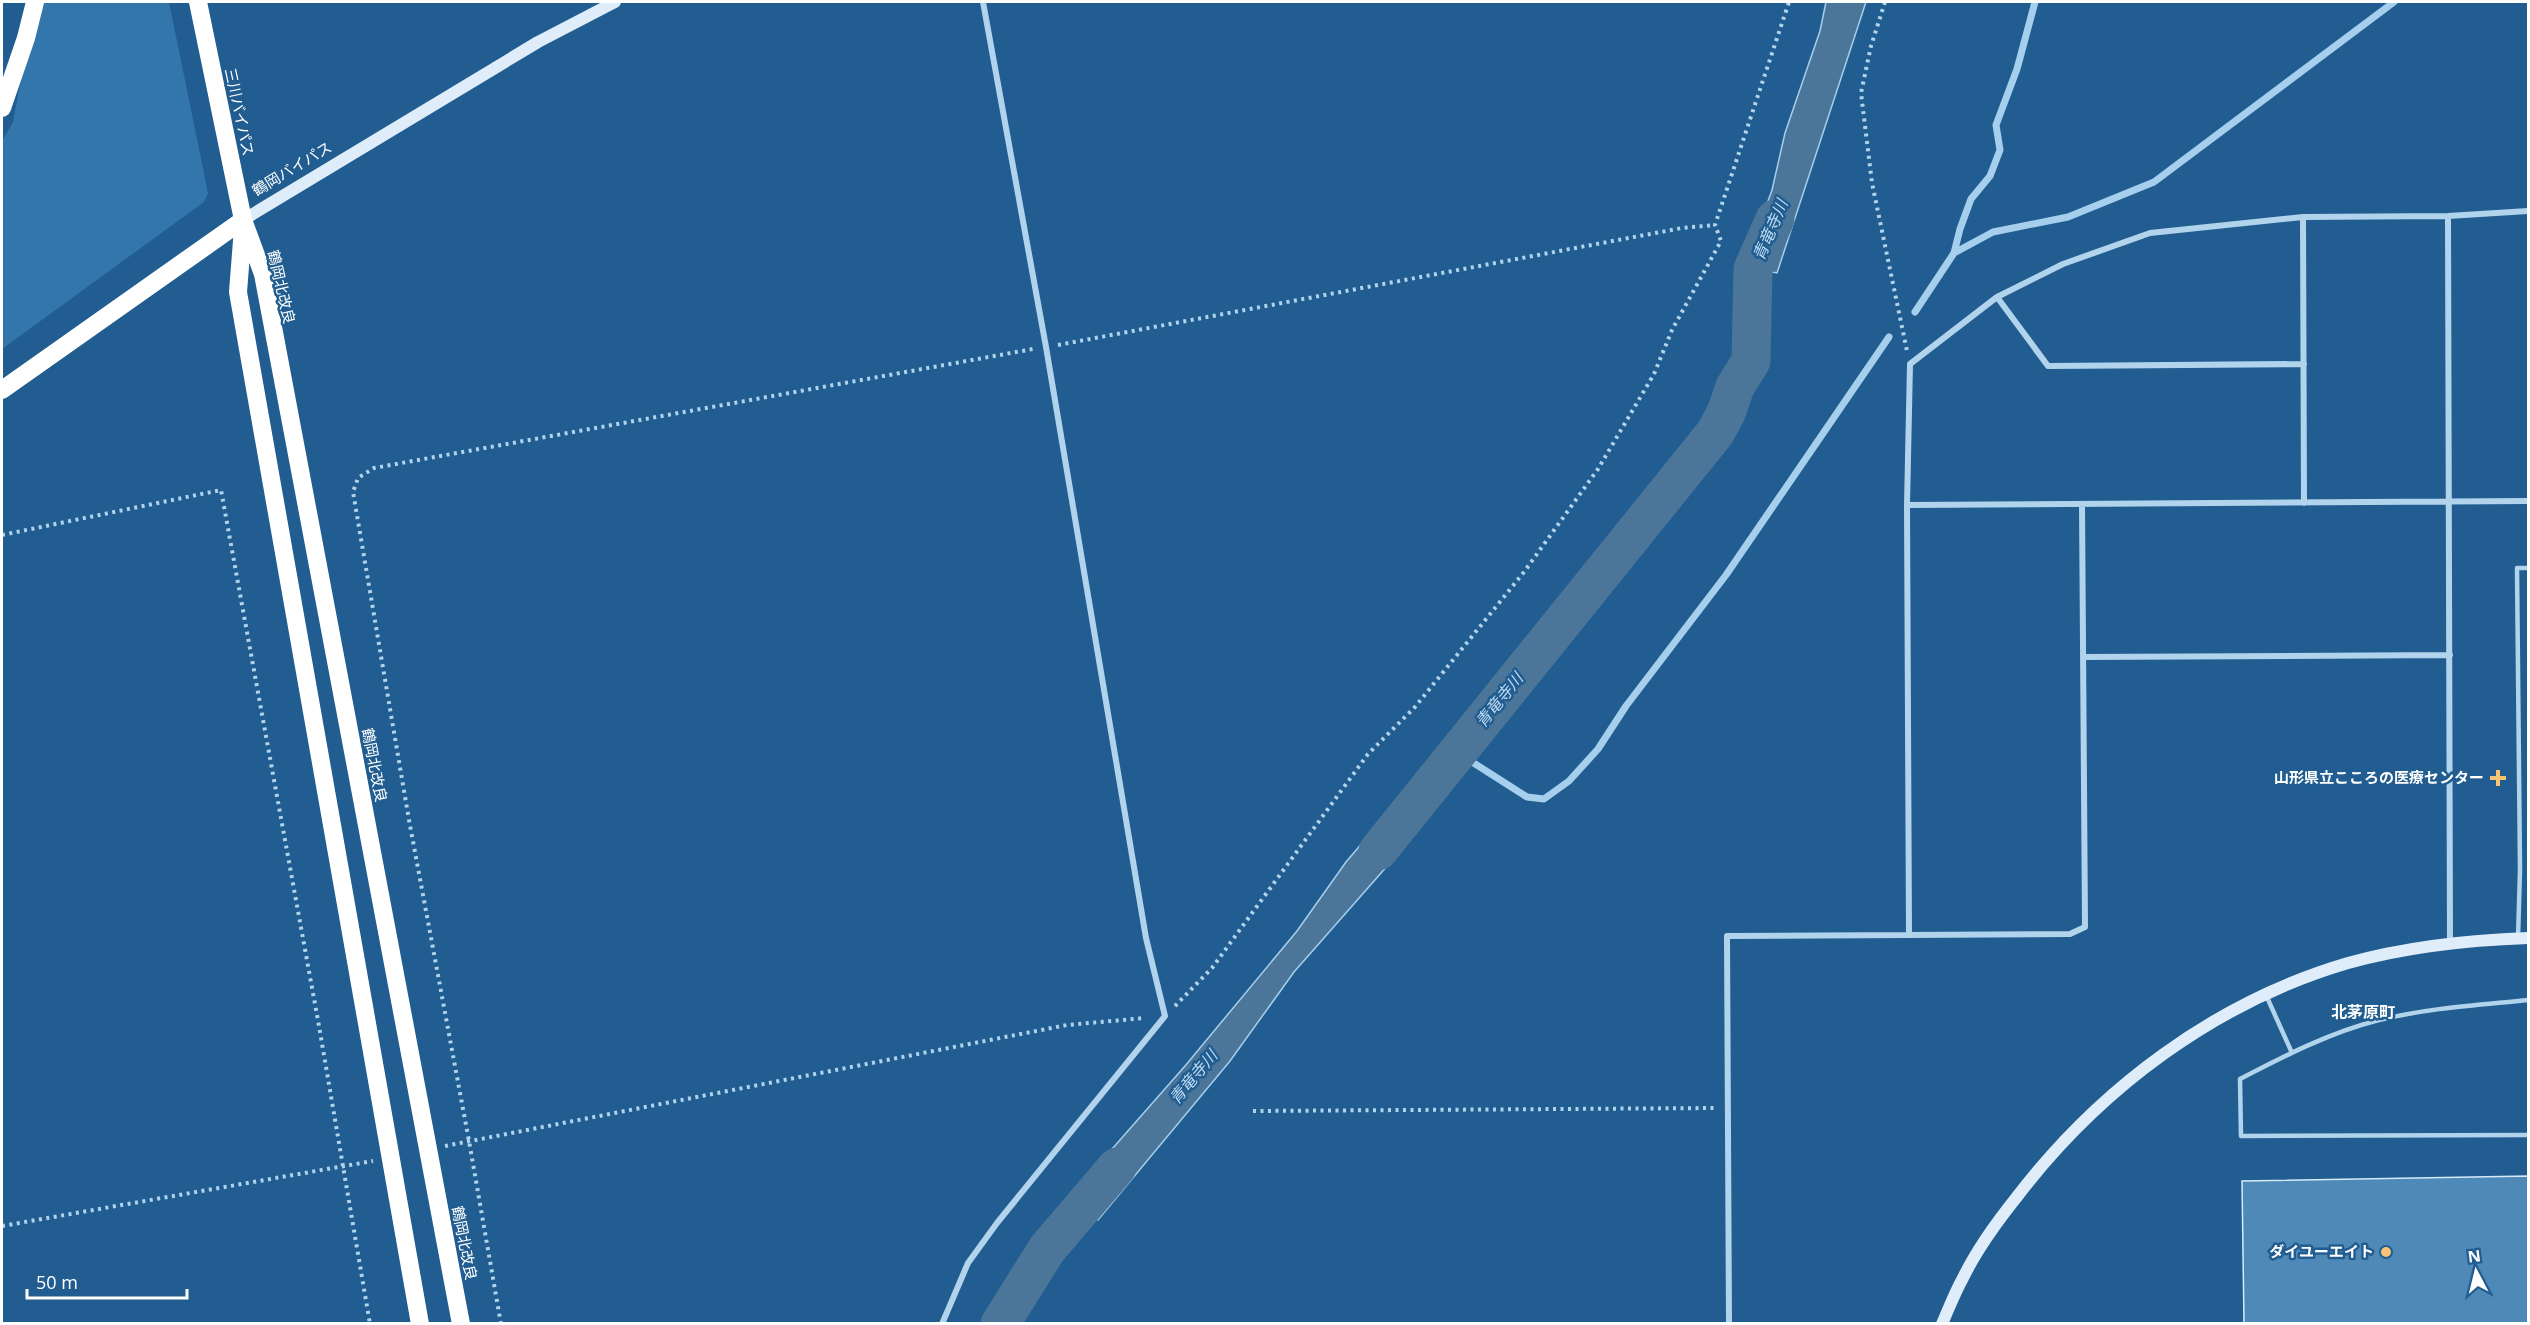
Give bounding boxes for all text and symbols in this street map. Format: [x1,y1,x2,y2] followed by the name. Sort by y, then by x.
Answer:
[221,66,259,158] street label: 三川バイパス
[248,136,335,200] street label: 鶴岡バイパス
[1747,194,1793,264] water label: 青竜寺川
[264,248,300,326] street label: 鶴岡北改良
[1470,667,1529,732] water label: 青竜寺川
[358,726,392,804] street label: 鶴岡北改良
[2274,767,2484,787] place label: 山形県立こころの医療センター
[2489,769,2507,787] marker: 山形県立こころの医療センター
[2331,1001,2395,1023] district label: 北茅原町
[1164,1044,1223,1109] water label: 青竜寺川
[448,1204,482,1282] street label: 鶴岡北改良
[2269,1241,2374,1261] place label: ダイユーエイト
[2446,1241,2506,1301] north arrow
[2466,1244,2482,1268] text: N
[2379,1245,2393,1259] marker: ダイユーエイト
[27,1262,188,1300] scale bar
[36,1270,78,1294] text: 50 m

